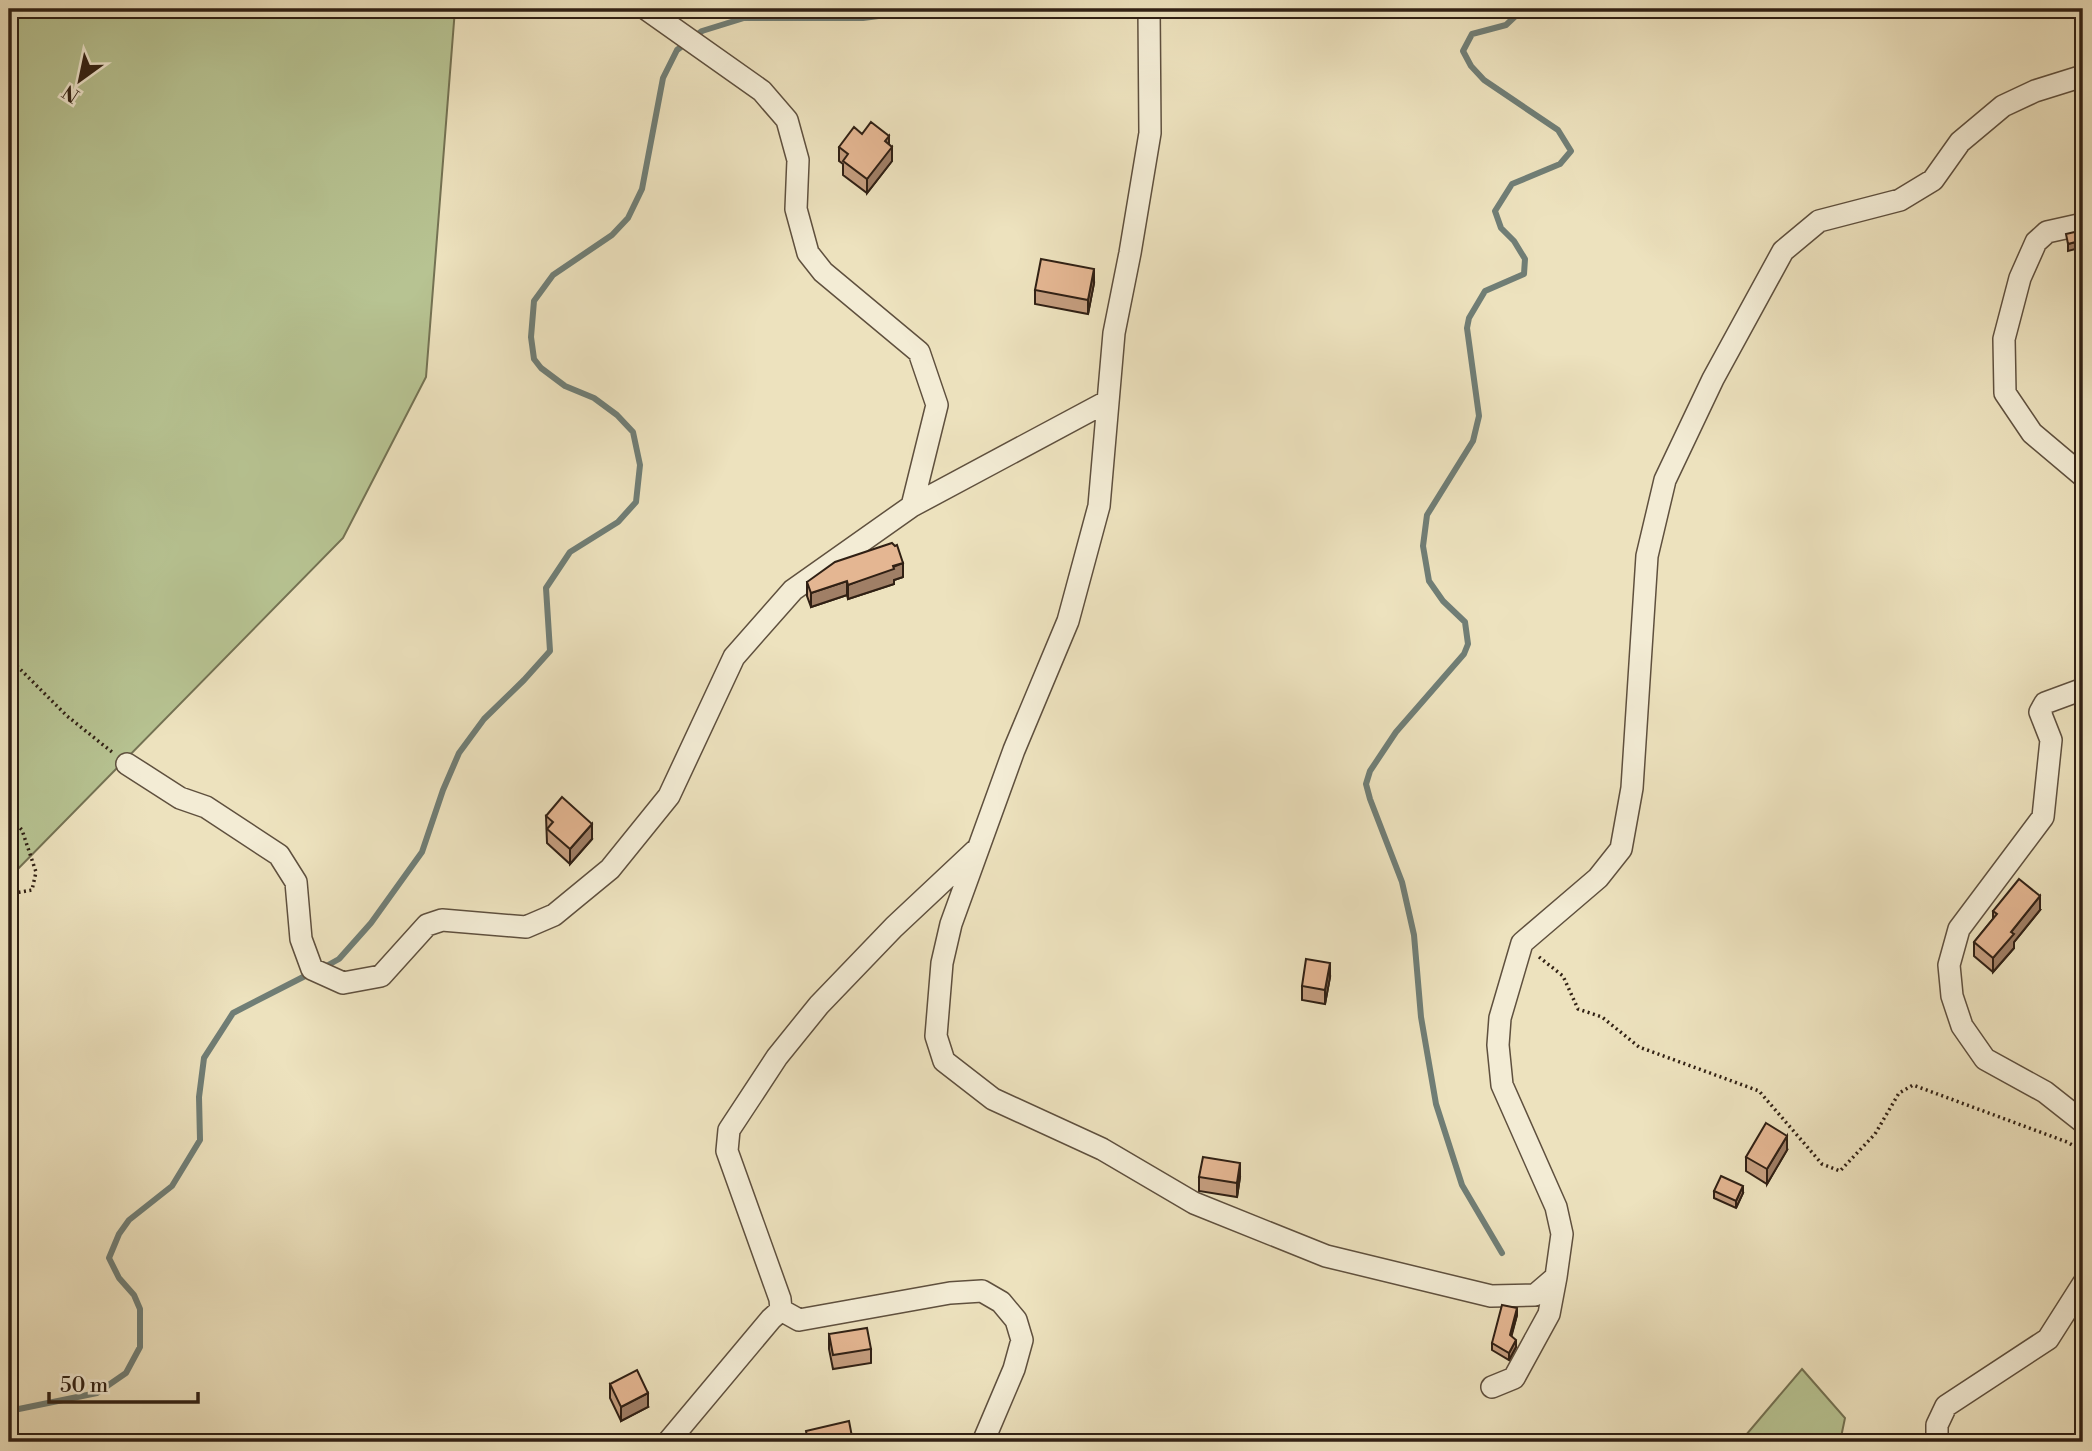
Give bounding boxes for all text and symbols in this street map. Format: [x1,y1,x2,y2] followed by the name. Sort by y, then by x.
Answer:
[46,46,116,116] north arrow
[58,79,84,108] text: N
[49,1360,198,1404] scale bar
[60,1373,108,1399] text: 50 m

